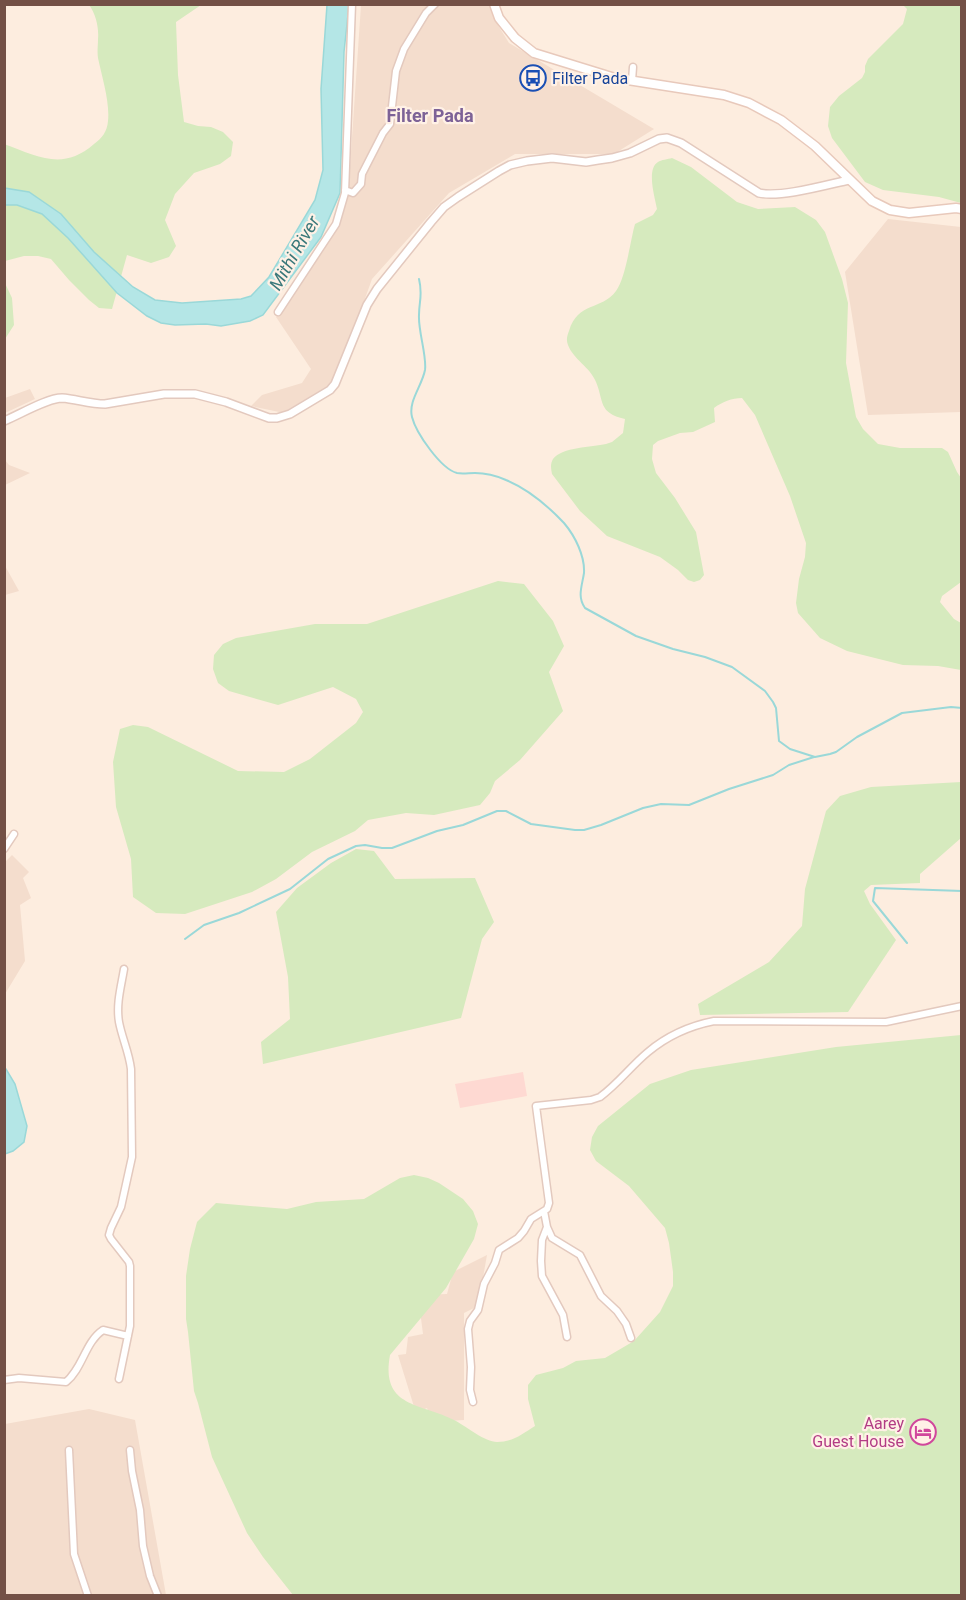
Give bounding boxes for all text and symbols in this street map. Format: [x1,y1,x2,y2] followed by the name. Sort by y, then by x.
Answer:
[518,63,548,93] bus stop icon: Filter Pada
[552,69,628,88] place label: Filter Pada
[386,105,474,126] district label: Filter Pada
[264,211,324,294] water label: Mithi River
[812,1414,904,1451] place label: Aarey Guest House
[908,1417,938,1447] hotel icon: Aarey Guest House

